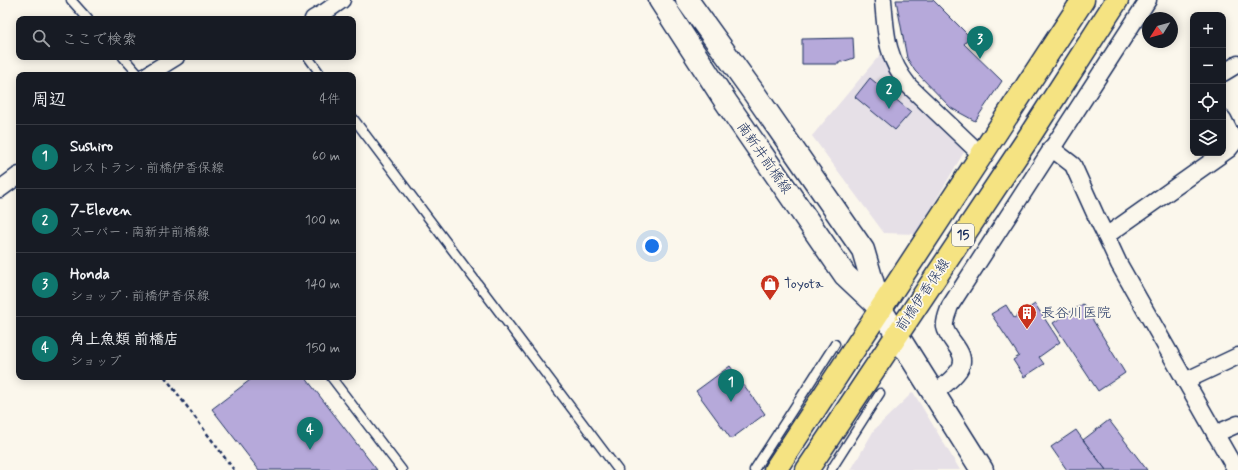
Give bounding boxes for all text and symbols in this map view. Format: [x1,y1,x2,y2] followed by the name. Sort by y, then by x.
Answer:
[1142,12,1178,48] north arrow
[1190,12,1226,156] map controls
[1190,12,1226,48] button: +
[16,16,356,60] search box
[967,26,993,59] pin: 3
[30,27,52,49] icon: search
[62,30,137,50] text: ここで検索
[1190,48,1226,84] button: −
[876,76,902,109] pin: 2
[1190,84,1226,120] button: locate
[32,89,66,111] text: 周辺
[319,91,340,108] text: 4件
[733,118,795,198] street label: 南新井前橋線
[1190,120,1226,156] button: layers
[70,137,113,157] text: Sushiro
[42,148,48,165] text: 1
[312,148,340,165] text: 60 m
[70,160,224,177] text: レストラン · 前橋伊香保線
[70,201,132,221] text: 7-Eleven
[42,212,48,229] text: 2
[305,212,340,229] text: 100 m
[70,224,209,241] text: スーパー · 南新井前橋線
[952,224,974,246] road number: 15
[642,236,662,256] your location
[892,255,954,335] street label: 前橋伊香保線
[70,265,110,285] text: Honda
[759,273,781,301] shop icon: Toyota
[784,275,824,293] place label: Toyota
[42,276,48,293] text: 3
[305,276,340,293] text: 140 m
[70,288,209,305] text: ショップ · 前橋伊香保線
[1016,302,1038,330] building icon: 長谷川医院
[1041,304,1111,322] place label: 長谷川医院
[70,330,179,350] text: 角上魚類 前橋店
[41,340,49,357] text: 4
[306,340,340,357] text: 150 m
[70,353,121,370] text: ショップ
[718,369,744,402] pin: 1
[297,417,323,450] pin: 4

